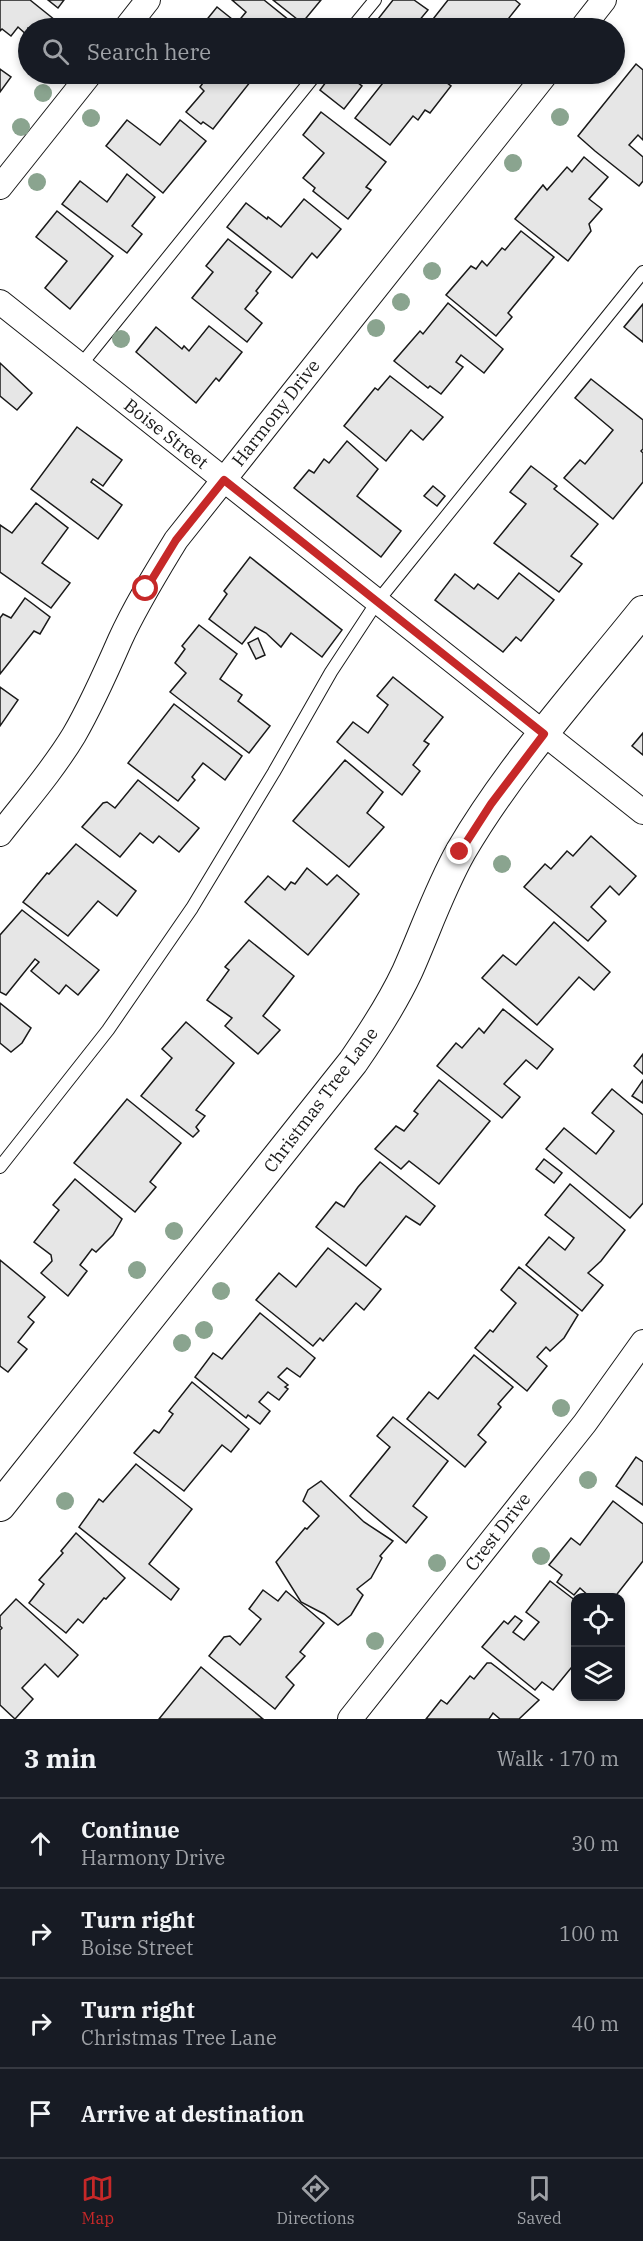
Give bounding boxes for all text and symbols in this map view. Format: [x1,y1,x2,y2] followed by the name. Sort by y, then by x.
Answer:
[18,18,625,84] search box
[39,35,72,68] icon: search
[87,37,211,66] text: Search here
[227,354,325,471] street label: Harmony Drive
[119,393,213,474] street label: Boise Street
[132,575,158,601] route start
[446,838,472,864] route end
[258,1022,383,1177] street label: Christmas Tree Lane
[460,1488,535,1576] street label: Crest Drive
[571,1593,625,1701] map controls
[571,1593,625,1647] button: locate
[571,1647,625,1701] button: layers
[24,1741,97,1775] text: 3 min
[497,1745,619,1772] text: Walk · 170 m
[81,1815,180,1844] text: Continue
[24,1827,57,1860] icon: ahead
[571,1830,619,1857] text: 30 m
[81,1844,225,1871] text: Harmony Drive
[81,1905,195,1934] text: Turn right
[24,1917,57,1950] icon: right
[559,1920,619,1947] text: 100 m
[81,1934,193,1961] text: Boise Street
[81,1995,195,2024] text: Turn right
[24,2007,57,2040] icon: right
[571,2010,619,2037] text: 40 m
[81,2024,277,2051] text: Christmas Tree Lane
[24,2097,57,2130] icon: arrive
[81,2099,304,2128] text: Arrive at destination
[81,2172,114,2228] tab: Map
[277,2172,355,2228] tab: Directions
[517,2172,562,2228] tab: Saved

